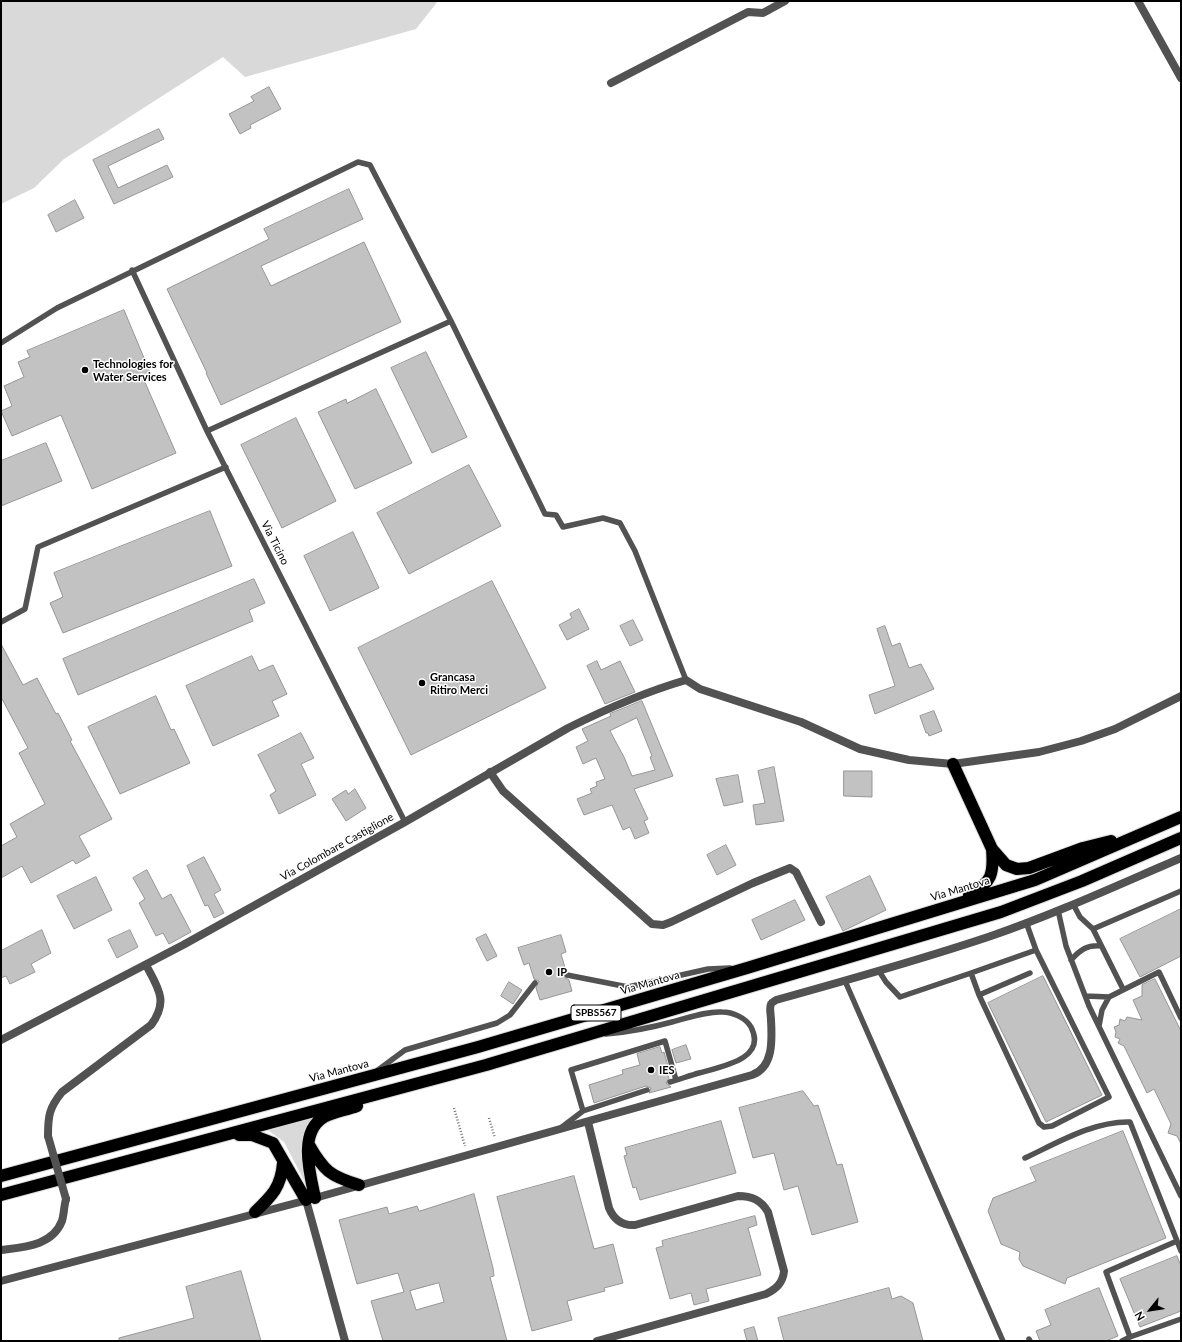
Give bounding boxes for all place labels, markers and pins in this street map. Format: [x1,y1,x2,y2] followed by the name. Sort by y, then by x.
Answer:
[93,357,173,383] place label: Technologies for Water Services
[80,365,90,375] marker: Technologies for Water Services
[430,670,488,696] place label: Grancasa Ritiro Merci
[417,678,427,688] marker: Grancasa Ritiro Merci
[557,965,567,979] place label: IP
[544,967,554,977] marker: IP
[659,1063,675,1077] place label: IES
[646,1065,656,1075] marker: IES

